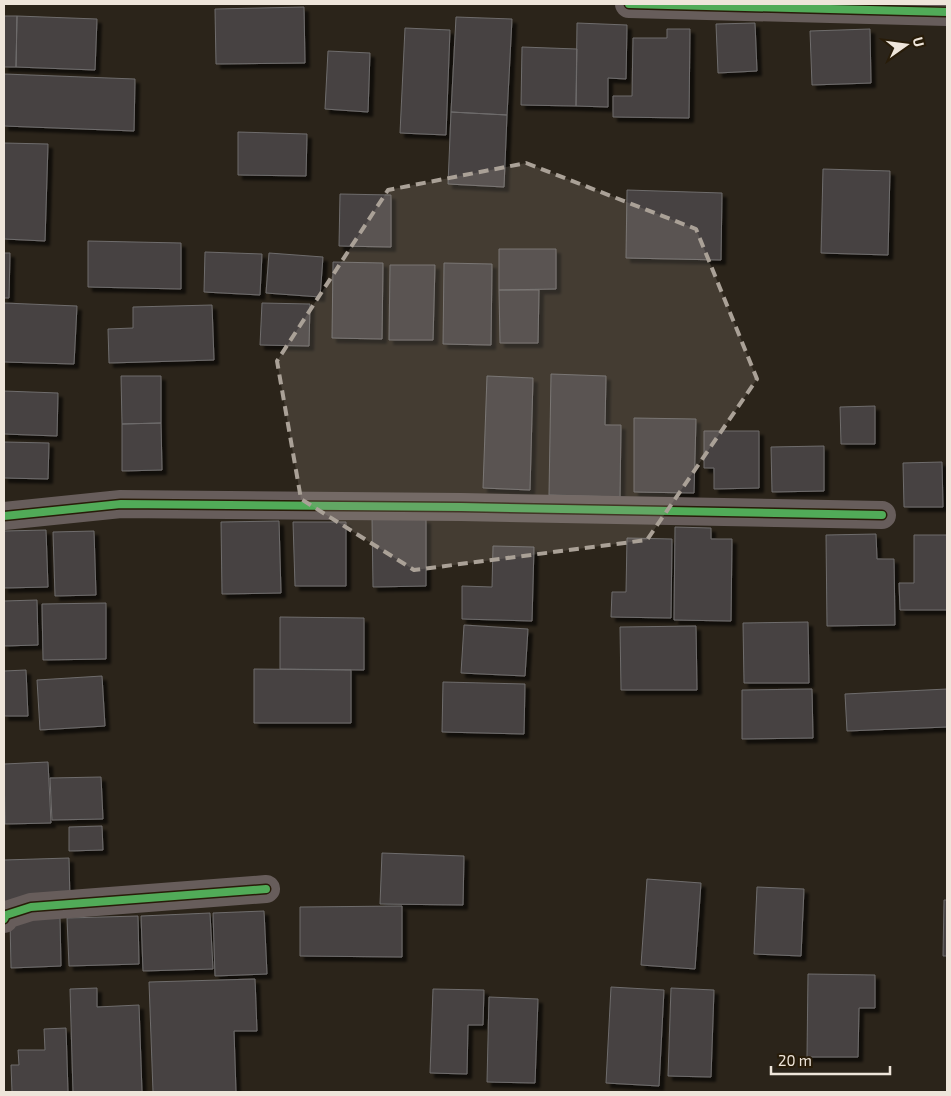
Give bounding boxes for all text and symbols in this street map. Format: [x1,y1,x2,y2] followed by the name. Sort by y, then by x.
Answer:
[881,20,931,70] north arrow
[910,35,929,48] text: U
[771,1044,890,1076] scale bar
[778,1051,812,1069] text: 20 m

